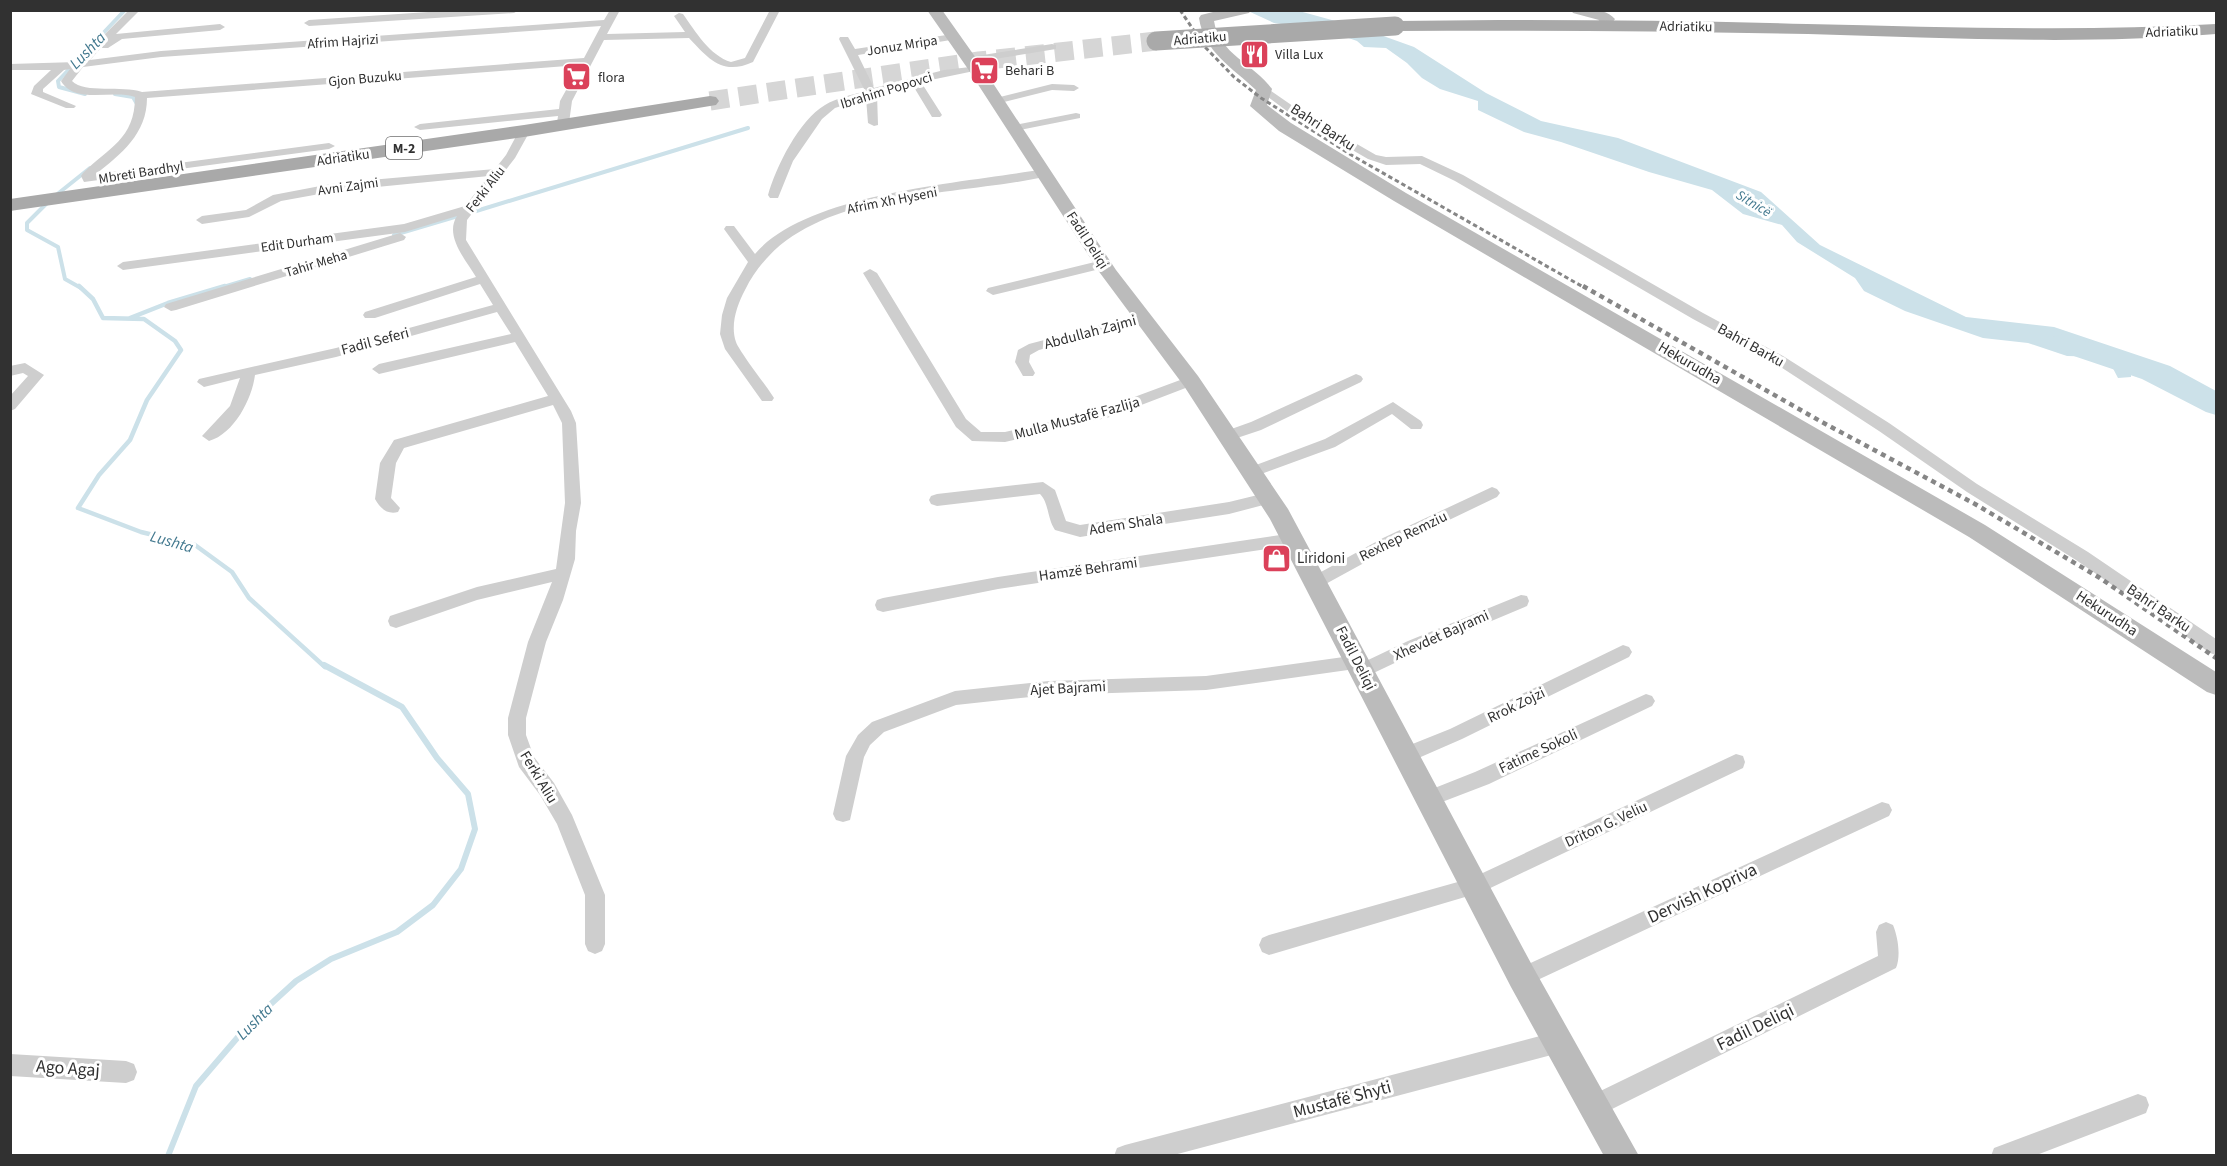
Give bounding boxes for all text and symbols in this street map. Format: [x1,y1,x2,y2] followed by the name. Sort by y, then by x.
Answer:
[1659,17,1713,37] street label: Adriatiku
[2145,21,2199,43] street label: Adriatiku
[65,27,111,74] water label: Lushta
[1173,27,1227,51] street label: Adriatiku
[307,30,379,54] street label: Afrim Hajrizi
[865,31,939,61] street label: Jonuz Mripa
[1238,38,1270,70] restaurant icon: Villa Lux
[1275,45,1324,65] place label: Villa Lux
[968,54,1000,86] supermarket icon: Behari B
[561,61,593,93] supermarket icon: flora
[1005,61,1054,81] place label: Behari B
[327,66,403,92] street label: Gjon Buzuku
[838,67,935,114] street label: Ibrahim Popovci
[598,68,625,88] place label: flora
[1286,99,1359,156] street label: Bahri Barku
[386,137,422,159] road number: M-2
[315,144,371,172] street label: Adriatiku
[97,156,186,190] street label: Mbreti Bardhyl
[461,162,510,217] street label: Ferki Aliu
[317,173,380,201] street label: Avni Zajmi
[845,182,939,220] street label: Afrim Xh Hyseni
[1732,185,1775,222] water label: Sitnicë
[1061,208,1113,273] street label: Fadil Deliqi
[259,228,335,258] street label: Edit Durham
[283,245,350,283] street label: Tahir Meha
[1042,310,1139,355] street label: Abdullah Zajmi
[1714,318,1788,372] street label: Bahri Barku
[339,322,411,361] street label: Fadil Seferi
[1654,337,1725,390] street label: Hekurudha
[1012,392,1142,445] street label: Mulla Mustafë Fazlija
[1356,506,1451,567] street label: Rexhep Remziu
[1088,508,1164,541] street label: Adem Shala
[148,525,196,559] water label: Lushta
[1260,542,1292,574] shop icon: Liridoni
[1297,548,1345,569] place label: Liridoni
[1037,552,1139,587] street label: Hamzë Behrami
[2122,579,2195,638] street label: Bahri Barku
[2072,586,2142,641] street label: Hekurudha
[1390,605,1492,666] street label: Xhevdet Bajrami
[1330,622,1381,694] street label: Fadil Deliqi
[1030,676,1106,701] street label: Ajet Bajrami
[1484,682,1549,728] street label: Rrok Zojzi
[1495,724,1581,779] street label: Fatime Sokoli
[515,747,562,807] street label: Ferki Aliu
[1561,796,1651,853] street label: Driton G. Veliu
[1643,857,1761,930] street label: Dervish Kopriva
[231,998,278,1045] water label: Lushta
[1712,998,1798,1057] street label: Fadil Deliqi
[35,1054,101,1083] street label: Ago Agaj
[1290,1074,1394,1125] street label: Mustafë Shyti

